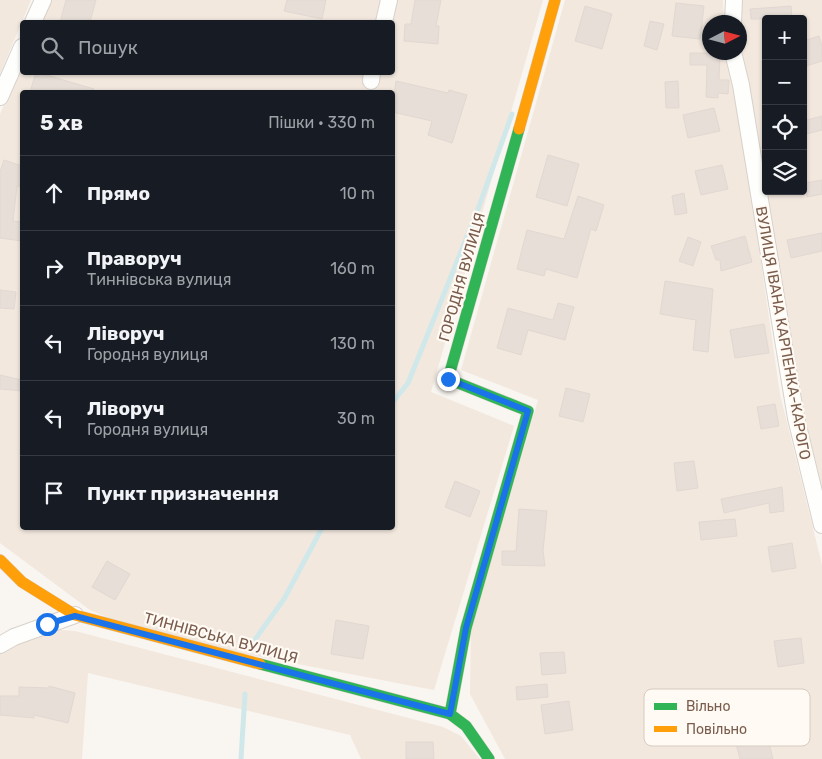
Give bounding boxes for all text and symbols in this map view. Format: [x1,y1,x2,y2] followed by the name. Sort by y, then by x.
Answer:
[702,15,747,60] north arrow
[762,15,807,195] map controls
[762,15,807,60] button: +
[20,20,395,75] search box
[38,34,66,62] icon: search
[78,36,138,59] text: Пошук
[762,60,807,105] button: −
[762,105,807,150] button: locate
[40,110,83,135] text: 5 хв
[268,113,375,132] text: Пішки · 330 m
[762,150,807,195] button: layers
[40,179,68,207] icon: ahead
[87,182,150,205] text: Прямо
[340,184,375,203] text: 10 m
[752,205,814,461] street label: ВУЛИЦЯ ІВАНА КАРПЕНКА-КАРОГО
[435,210,489,344] street label: ГОРОДНЯ ВУЛИЦЯ
[87,247,182,270] text: Праворуч
[40,254,68,282] icon: right
[330,259,375,278] text: 160 m
[87,270,231,289] text: Тиннівська вулиця
[87,322,164,345] text: Ліворуч
[40,329,68,357] icon: left
[330,334,375,353] text: 130 m
[87,345,208,364] text: Городня вулиця
[437,368,460,391] route end
[87,397,164,420] text: Ліворуч
[40,404,68,432] icon: left
[337,409,375,428] text: 30 m
[87,420,208,439] text: Городня вулиця
[40,479,68,507] icon: arrive
[87,482,279,505] text: Пункт призначення
[142,609,300,667] street label: ТИННІВСЬКА ВУЛИЦЯ
[36,613,59,636] route start
[644,689,810,746] legend
[686,698,730,715] text: Вільно
[686,721,747,738] text: Повільно

